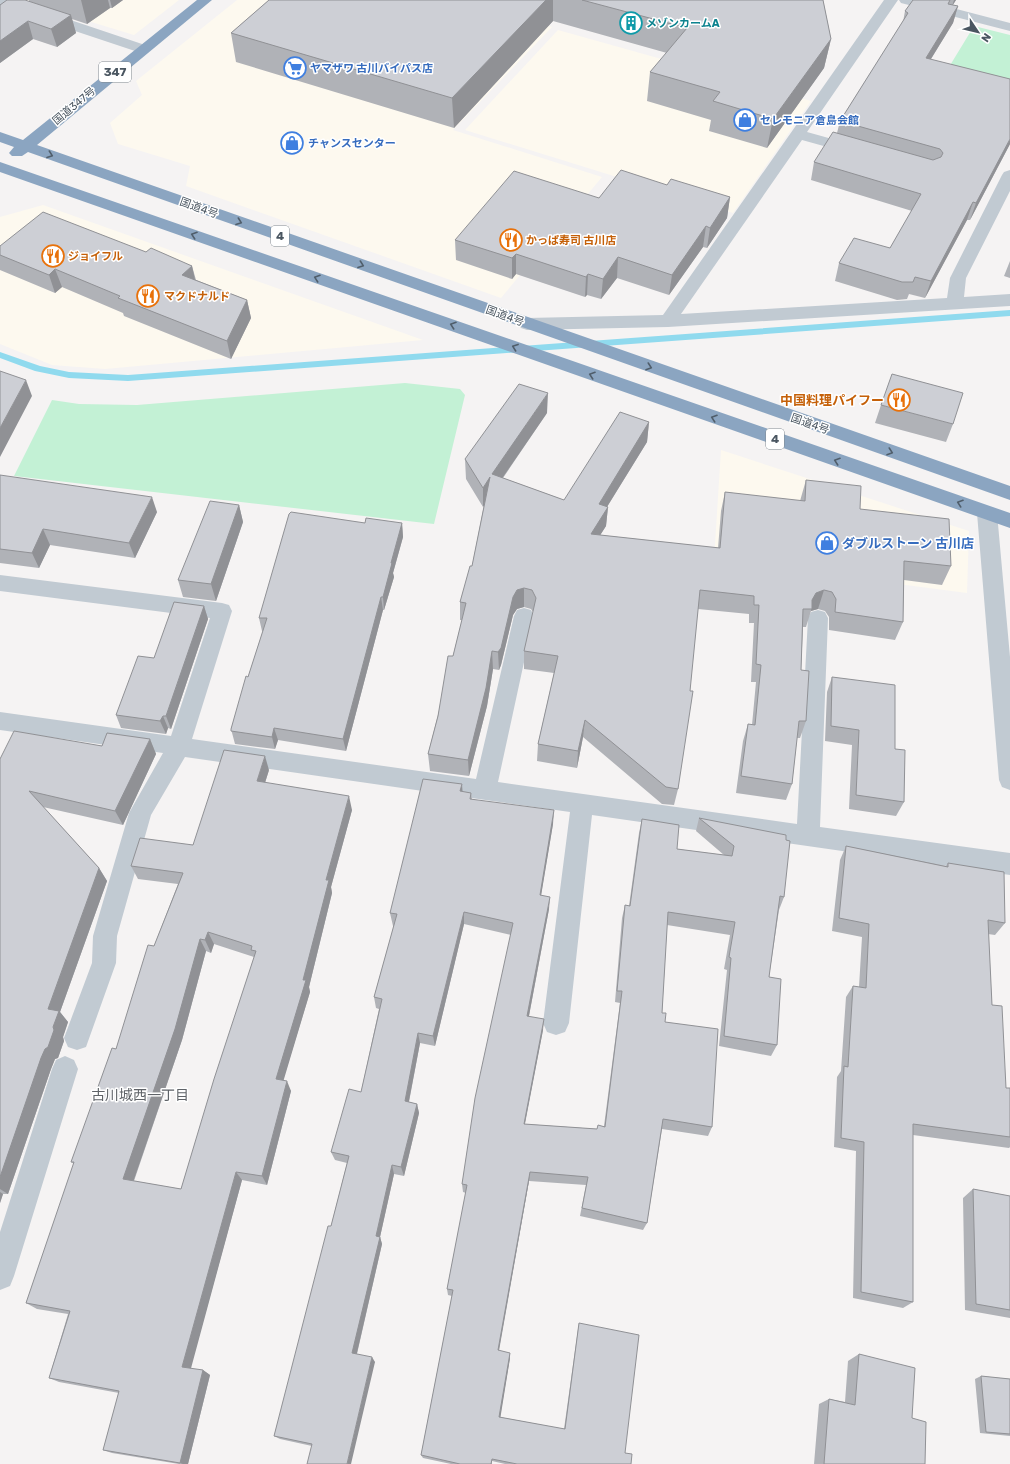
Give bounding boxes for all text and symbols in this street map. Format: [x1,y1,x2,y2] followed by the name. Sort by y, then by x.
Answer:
[618,10,644,36] building icon: メゾンカームA
[958,12,998,52] north arrow
[646,17,720,30] place label: メゾンカームA
[978,30,993,44] text: N
[282,55,308,81] supermarket icon: ヤマザワ 古川バイパス店
[99,62,131,82] road number: 347
[310,62,433,75] place label: ヤマザワ 古川バイパス店
[50,84,98,128] street label: 国道347号
[732,107,758,133] shop icon: セレモニア倉島会館
[760,114,859,127] place label: セレモニア倉島会館
[279,130,305,156] shop icon: チャンスセンター
[308,137,396,150] place label: チャンスセンター
[46,150,53,159] one-way arrow
[178,195,220,221] street label: 国道4号
[235,217,242,225] one-way arrow
[271,226,289,246] road number: 4
[498,227,524,253] restaurant icon: かっぱ寿司 古川店
[190,231,197,240] one-way arrow
[526,234,616,247] place label: かっぱ寿司 古川店
[40,243,66,269] restaurant icon: ジョイフル
[68,250,123,263] place label: ジョイフル
[357,260,364,269] one-way arrow
[313,274,320,282] one-way arrow
[135,283,161,309] restaurant icon: マクドナルド
[164,290,230,303] place label: マクドナルド
[484,303,526,329] street label: 国道4号
[449,321,456,330] one-way arrow
[511,344,518,352] one-way arrow
[645,363,652,371] one-way arrow
[588,371,595,380] one-way arrow
[886,387,912,413] restaurant icon: 中国料理パイフー
[780,393,884,408] place label: 中国料理パイフー
[789,411,831,437] street label: 国道4号
[711,414,718,422] one-way arrow
[766,429,784,449] road number: 4
[887,447,894,455] one-way arrow
[834,457,841,465] one-way arrow
[957,500,964,508] one-way arrow
[814,530,840,556] shop icon: ダブルストーン 古川店
[842,536,974,551] place label: ダブルストーン 古川店
[91,1087,189,1104] district label: 古川城西一丁目

